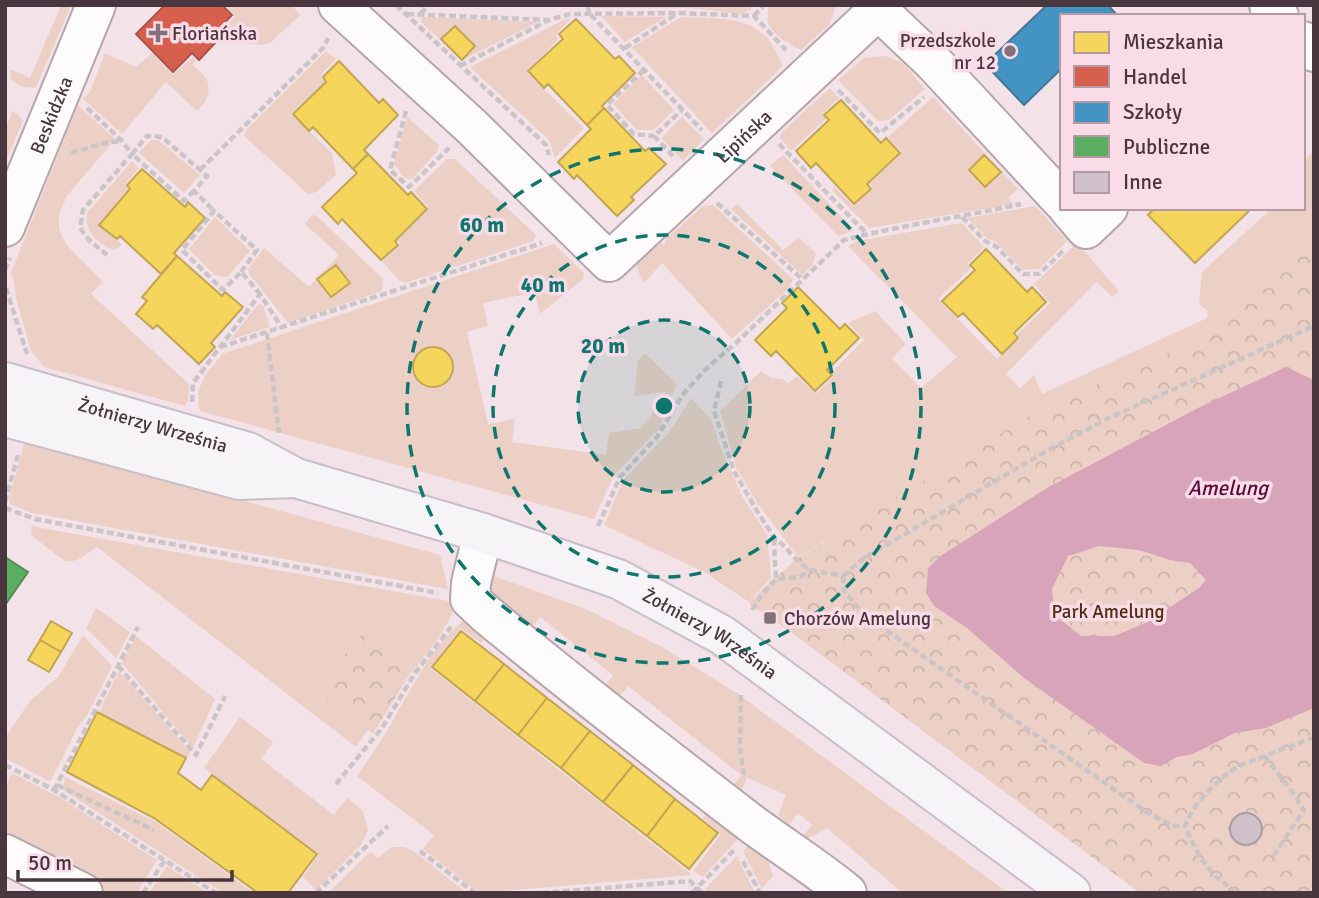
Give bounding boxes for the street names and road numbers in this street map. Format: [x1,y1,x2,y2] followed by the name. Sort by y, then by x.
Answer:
[25,73,78,158] street label: Beskidzka
[711,105,777,169] street label: Lipińska
[75,393,230,458] street label: Żołnierzy Września
[638,583,782,685] street label: Żołnierzy Września

